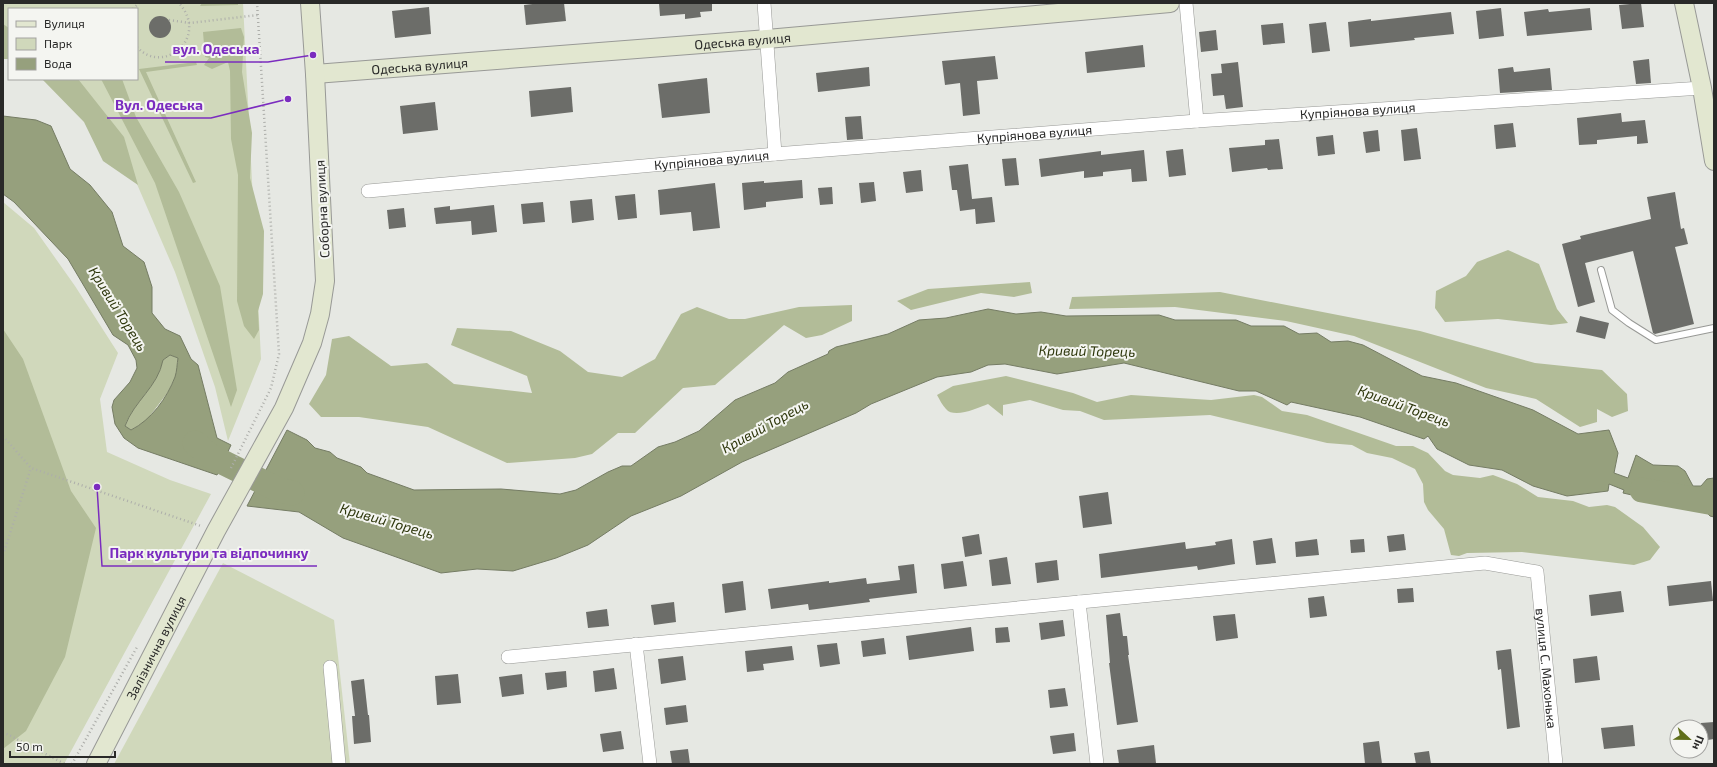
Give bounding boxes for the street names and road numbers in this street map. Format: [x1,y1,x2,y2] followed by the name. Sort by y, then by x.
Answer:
[694,29,792,53] street label: Одеська вулиця
[371,54,469,78] street label: Одеська вулиця
[1299,99,1416,122] street label: Купріянова вулиця
[976,121,1093,146] street label: Купріянова вулиця
[653,147,770,173] street label: Купріянова вулиця
[311,160,333,258] street label: Соборна вулиця
[123,593,189,702] street label: Залізнична вулиця
[1533,607,1560,729] street label: вулиця С. Махонька

